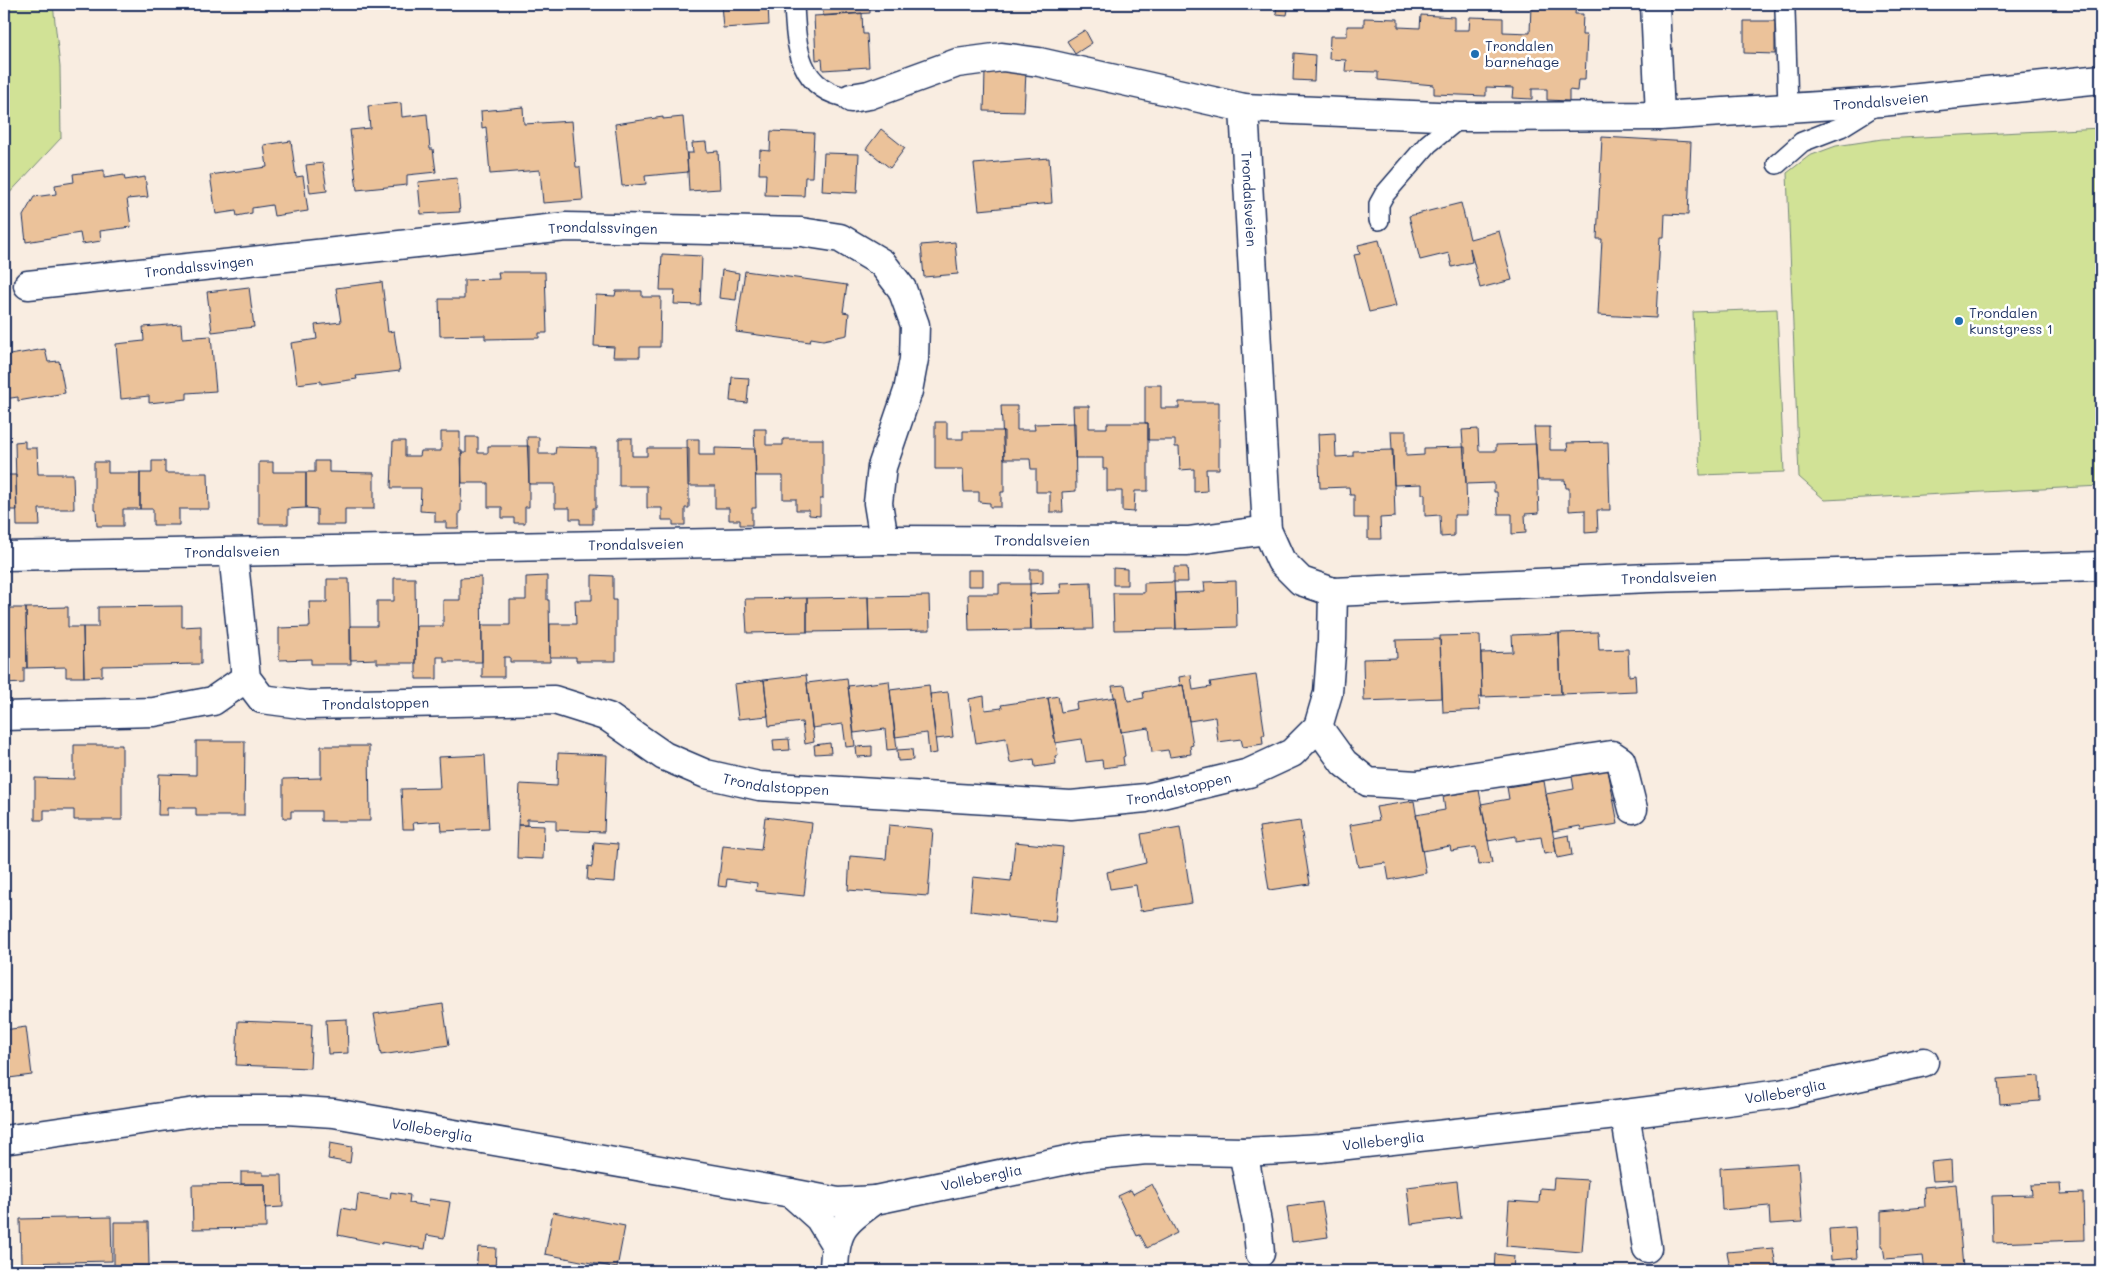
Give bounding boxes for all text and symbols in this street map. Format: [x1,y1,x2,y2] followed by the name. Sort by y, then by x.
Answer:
[1485,36,1560,71] place label: Trondalen barnehage
[1469,48,1481,60] marker: Trondalen barnehage
[1832,87,1929,114] street label: Trondalsveien
[1237,151,1262,247] street label: Trondalsveien
[547,217,658,238] street label: Trondalssvingen
[143,251,255,281] street label: Trondalssvingen
[1969,303,2053,338] place label: Trondalen kunstgress 1
[1953,315,1965,327] marker: Trondalen kunstgress 1
[994,530,1090,550] street label: Trondalsveien
[588,534,684,554] street label: Trondalsveien
[184,541,280,562] street label: Trondalsveien
[1621,566,1717,588] street label: Trondalsveien
[322,693,429,714] street label: Trondalstoppen
[721,768,830,799] street label: Trondalstoppen
[1125,768,1233,809] street label: Trondalstoppen
[1744,1074,1828,1108] street label: Volleberglia
[390,1113,475,1146] street label: Volleberglia
[1341,1127,1425,1155] street label: Volleberglia
[939,1160,1024,1195] street label: Volleberglia

